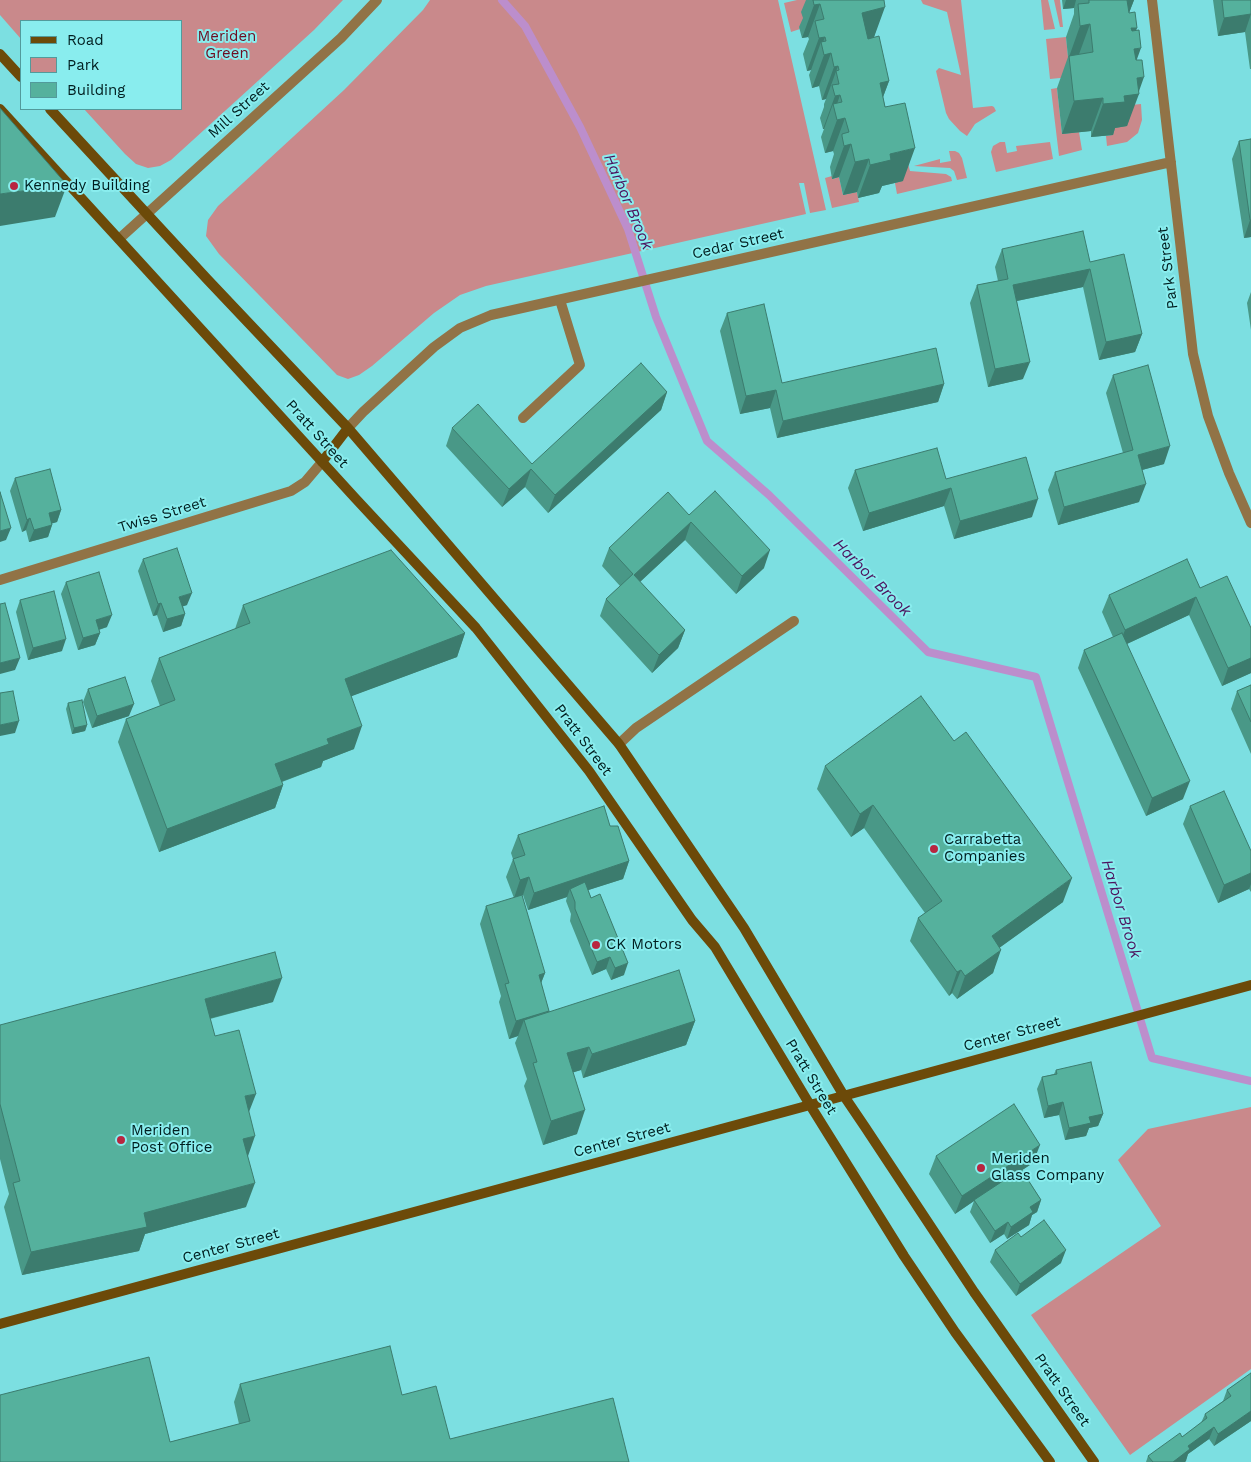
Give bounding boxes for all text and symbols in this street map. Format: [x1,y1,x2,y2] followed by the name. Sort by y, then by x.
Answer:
[20,20,182,110] legend
[198,28,256,63] park label: Meriden Green
[67,31,104,49] text: Road
[67,56,99,74] text: Park
[205,78,273,142] street label: Mill Street
[67,81,125,99] text: Building
[599,151,657,253] water label: Harbor Brook
[24,177,150,195] place label: Kennedy Building
[8,180,20,192] marker: Kennedy Building
[691,225,785,263] street label: Cedar Street
[1154,226,1182,310] street label: Park Street
[282,396,352,472] street label: Pratt Street
[116,493,208,537] street label: Twiss Street
[829,535,915,621] water label: Harbor Brook
[550,701,616,779] street label: Pratt Street
[944,831,1025,866] place label: Carrabetta Companies
[928,843,940,855] marker: Carrabetta Companies
[1097,857,1145,961] water label: Harbor Brook
[606,936,682,954] place label: CK Motors
[590,939,602,951] marker: CK Motors
[962,1012,1062,1056] street label: Center Street
[781,1036,841,1118] street label: Pratt Street
[572,1118,672,1162] street label: Center Street
[131,1122,212,1157] place label: Meriden Post Office
[115,1134,127,1146] marker: Meriden Post Office
[991,1150,1104,1185] place label: Meriden Glass Company
[975,1162,987,1174] marker: Meriden Glass Company
[181,1224,281,1268] street label: Center Street
[1030,1350,1094,1430] street label: Pratt Street

